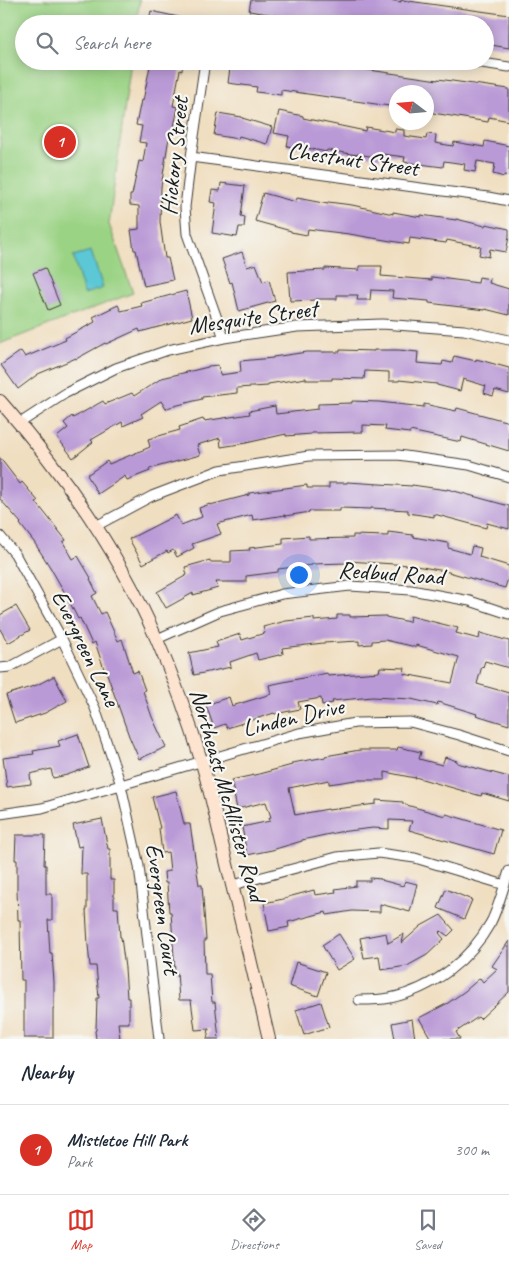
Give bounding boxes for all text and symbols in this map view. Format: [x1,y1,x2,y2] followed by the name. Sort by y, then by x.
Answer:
[15,15,494,70] search box
[33,29,61,57] icon: search
[73,31,150,55] text: Search here
[389,85,434,130] north arrow
[153,94,195,216] street label: Hickory Street
[44,123,76,161] pin: 1
[286,135,422,183] street label: Chestnut Street
[187,293,322,341] street label: Mesquite Street
[337,554,448,592] street label: Redbud Road
[286,562,312,588] your location
[45,585,128,713] street label: Evergreen Lane
[183,685,274,908] street label: Northeast McAllister Road
[240,690,348,743] street label: Linden Drive
[139,842,187,978] street label: Evergreen Court
[20,1059,73,1085] text: Nearby
[67,1128,187,1152] text: Mistletoe Hill Park
[32,1140,40,1160] text: 1
[455,1140,489,1160] text: 300 m
[67,1152,92,1172] text: Park
[67,1206,95,1253] tab: Map
[230,1206,279,1253] tab: Directions
[414,1206,442,1253] tab: Saved

